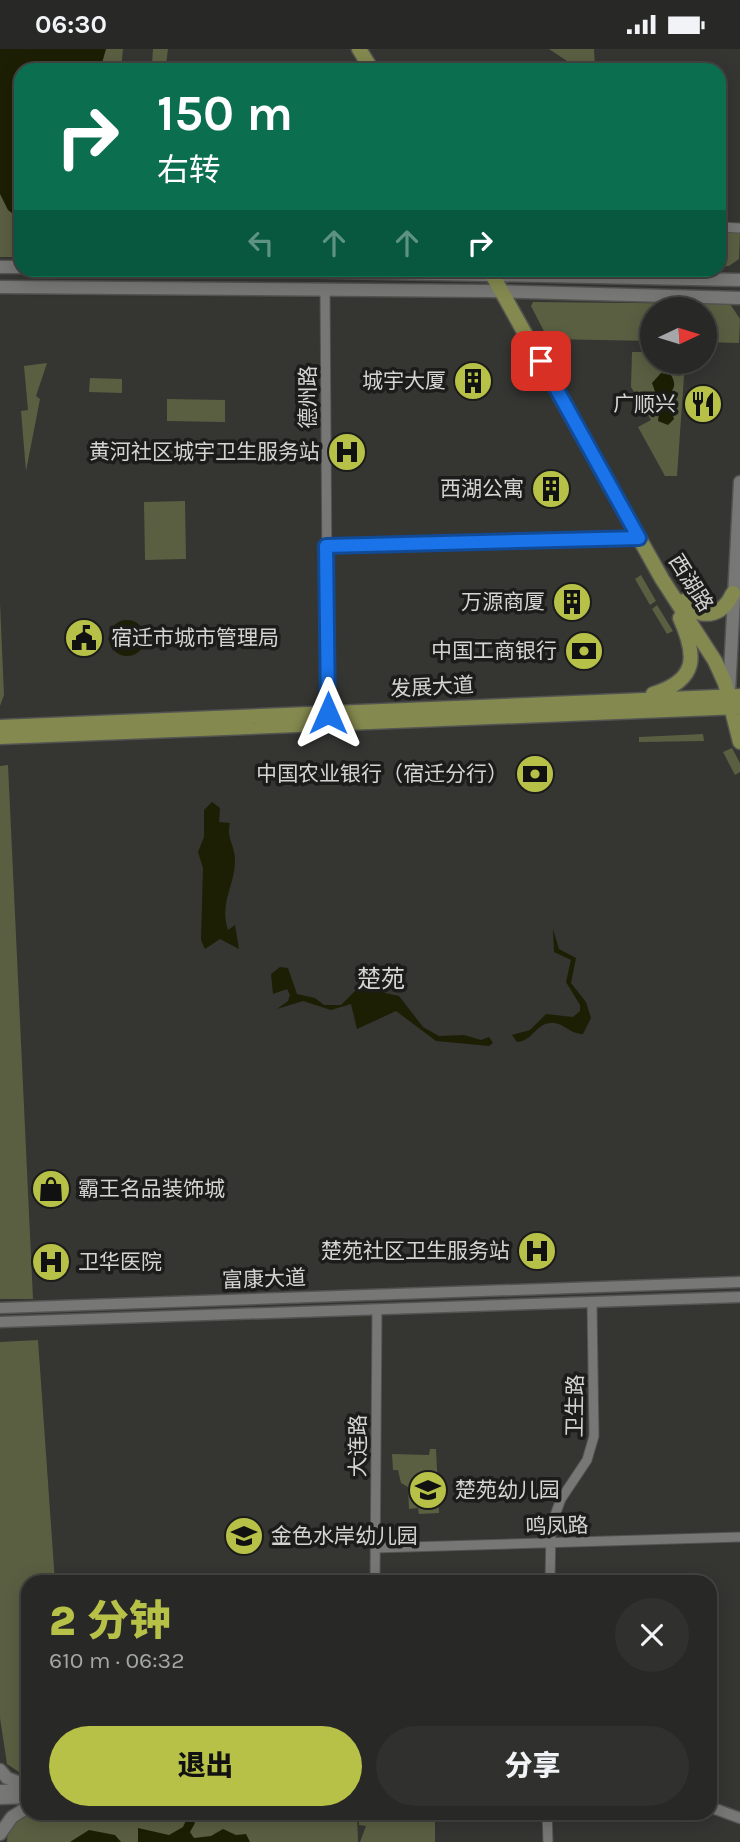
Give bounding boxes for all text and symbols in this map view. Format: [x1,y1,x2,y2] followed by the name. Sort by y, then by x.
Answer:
[35,9,107,40] text: 06:30
[157,85,293,142] text: 150 m
[42,91,133,182] icon: right
[157,152,221,189] text: 右转
[242,224,280,262] icon: left
[315,224,353,262] icon: ahead
[388,224,426,262] icon: ahead
[461,224,499,262] icon: right
[640,297,718,375] north arrow
[640,297,717,374] map controls
[511,331,571,391] pin
[522,342,560,380] icon: arrive
[452,360,494,402] building icon: 城宇大厦
[296,366,320,429] street label: 德州路
[362,369,446,393] place label: 城宇大厦
[682,383,724,425] restaurant icon: 广顺兴
[613,392,676,416] place label: 广顺兴
[326,431,368,473] hospital icon: 黄河社区城宇卫生服务站
[89,440,320,464] place label: 黄河社区城宇卫生服务站
[530,468,572,510] building icon: 西湖公寓
[440,477,524,501] place label: 西湖公寓
[664,550,718,616] street label: 西湖路
[551,581,593,623] building icon: 万源商厦
[461,590,545,614] place label: 万源商厦
[63,617,105,659] public building icon: 宿迁市城市管理局
[111,626,279,650] place label: 宿迁市城市管理局
[563,630,605,672] bank icon: 中国工商银行
[431,639,557,663] place label: 中国工商银行
[389,673,475,701] street label: 发展大道
[291,676,365,750] position arrow
[514,753,556,795] bank icon: 中国农业银行（宿迁分行）
[256,762,508,786] place label: 中国农业银行（宿迁分行）
[357,965,405,993] district label: 楚苑
[30,1168,72,1210] shop icon: 霸王名品装饰城
[78,1177,225,1201] place label: 霸王名品装饰城
[516,1230,558,1272] hospital icon: 楚苑社区卫生服务站
[321,1239,510,1263] place label: 楚苑社区卫生服务站
[30,1241,72,1283] hospital icon: 卫华医院
[78,1250,162,1274] place label: 卫华医院
[222,1266,306,1292] street label: 富康大道
[562,1374,588,1438] street label: 卫生路
[346,1415,370,1478] street label: 大连路
[407,1469,449,1511] school or university icon: 楚苑幼儿园
[455,1478,560,1502] place label: 楚苑幼儿园
[525,1513,589,1539] street label: 鸣凤路
[223,1515,265,1557] school or university icon: 金色水岸幼儿园
[271,1524,418,1548] place label: 金色水岸幼儿园
[49,1596,171,1646] text: 2 分钟
[615,1598,689,1672] button: close
[49,1647,184,1674] text: 610 m · 06:32
[49,1726,362,1806] button: 退出
[376,1726,689,1806] button: 分享

